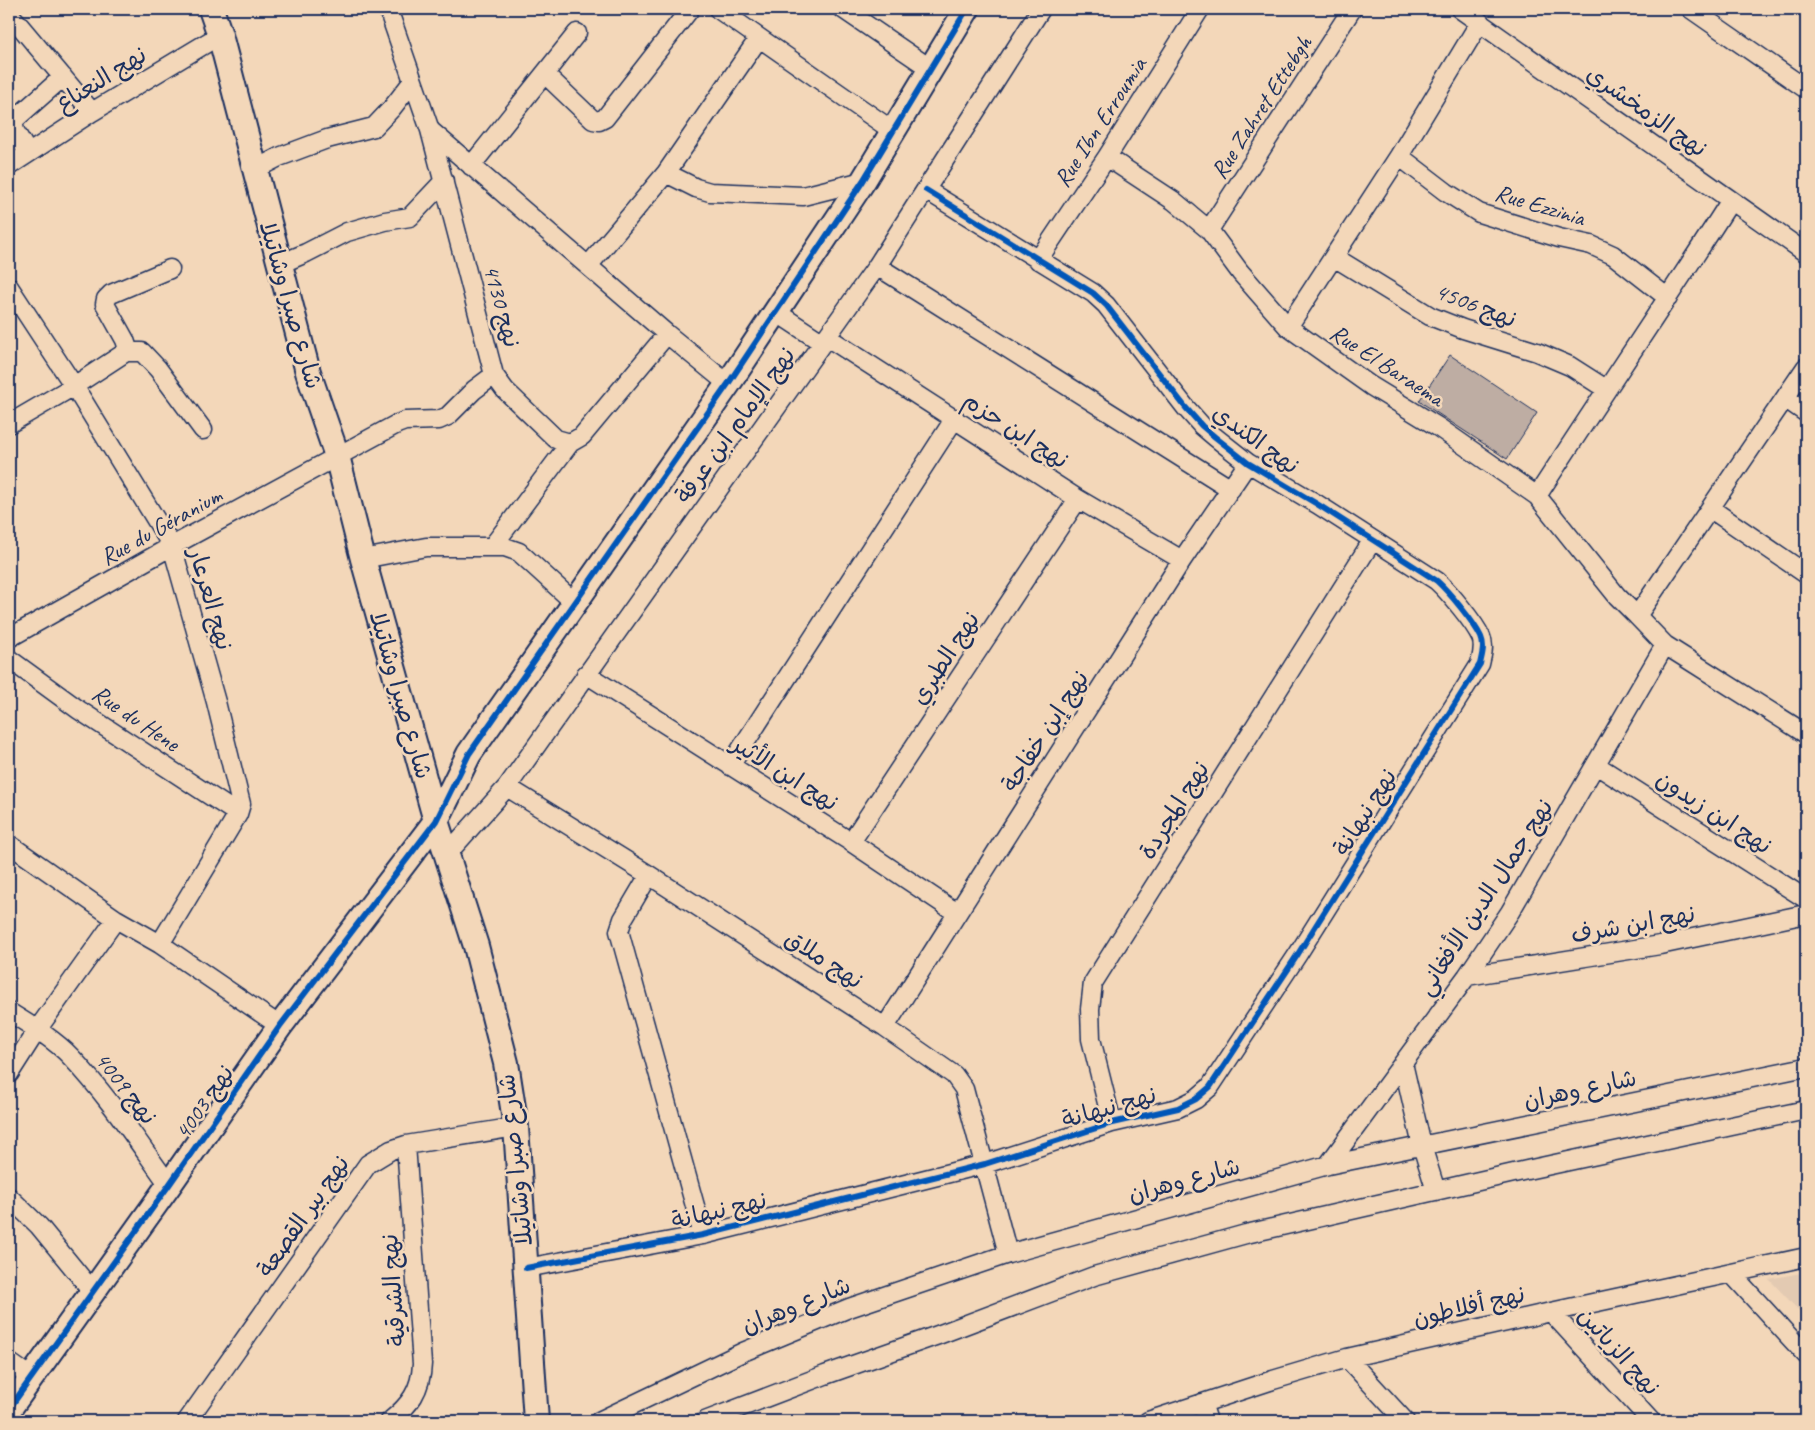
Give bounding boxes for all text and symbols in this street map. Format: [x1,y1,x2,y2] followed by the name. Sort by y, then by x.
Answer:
[1204,29,1319,184] street label: Rue Zahret Ettebgh
[50,39,153,120] street label: نهج النعناع
[1047,50,1154,193] street label: Rue Ibn Erroumia
[1580,58,1713,165] street label: نهج الزمخشري
[1491,177,1590,233] street label: Rue Ezzinia
[251,218,329,393] street label: شارع صبرا وشاتيلا
[476,261,527,351] street label: نهج 4130
[1431,276,1521,335] street label: نهج 4506
[1324,317,1451,414] street label: Rue El Baraema
[668,341,804,511] street label: نهج الإمام ابن عرفة
[956,385,1074,478] street label: نهج ابن حزم
[1205,397,1305,482] street label: نهج الكندي
[95,480,228,572] street label: Rue du Géranium
[181,543,240,654] street label: نهج العرعار
[904,606,988,711] street label: نهج الطبري
[361,608,439,783] street label: شارع صبرا وشاتيلا
[995,665,1096,798] street label: نهج إبن خفاجة
[87,678,187,759] street label: Rue du Hene
[724,726,845,819] street label: نهج ابن الأثير
[1132,755,1217,865] street label: نهج المجردة
[1327,763,1404,862] street label: نهج نبهانة
[1650,763,1778,861] street label: نهج ابن زيدون
[1409,792,1565,1004] street label: نهج جمال الدين الأفغاني
[1568,898,1698,951] street label: نهج ابن شرف
[779,923,869,996] street label: نهج ملاق
[87,1045,164,1131] street label: نهج 4009
[167,1059,241,1146] street label: نهج 4003
[1521,1062,1640,1118] street label: شارع وهران
[491,1072,541,1248] street label: شارع صبرا وشاتيلا
[1058,1079,1160,1136] street label: نهج نبهانة
[250,1149,357,1283] street label: نهج بير القصعة
[1125,1151,1244,1211] street label: شارع وهران
[668,1184,770,1237] street label: نهج نبهانة
[374,1233,413,1347] street label: نهج الشرقية
[737,1270,856,1342] street label: شارع وهران
[1410,1279,1528,1334] street label: نهج أفلاطون
[1570,1300,1667,1402] street label: نهج الزياتين

